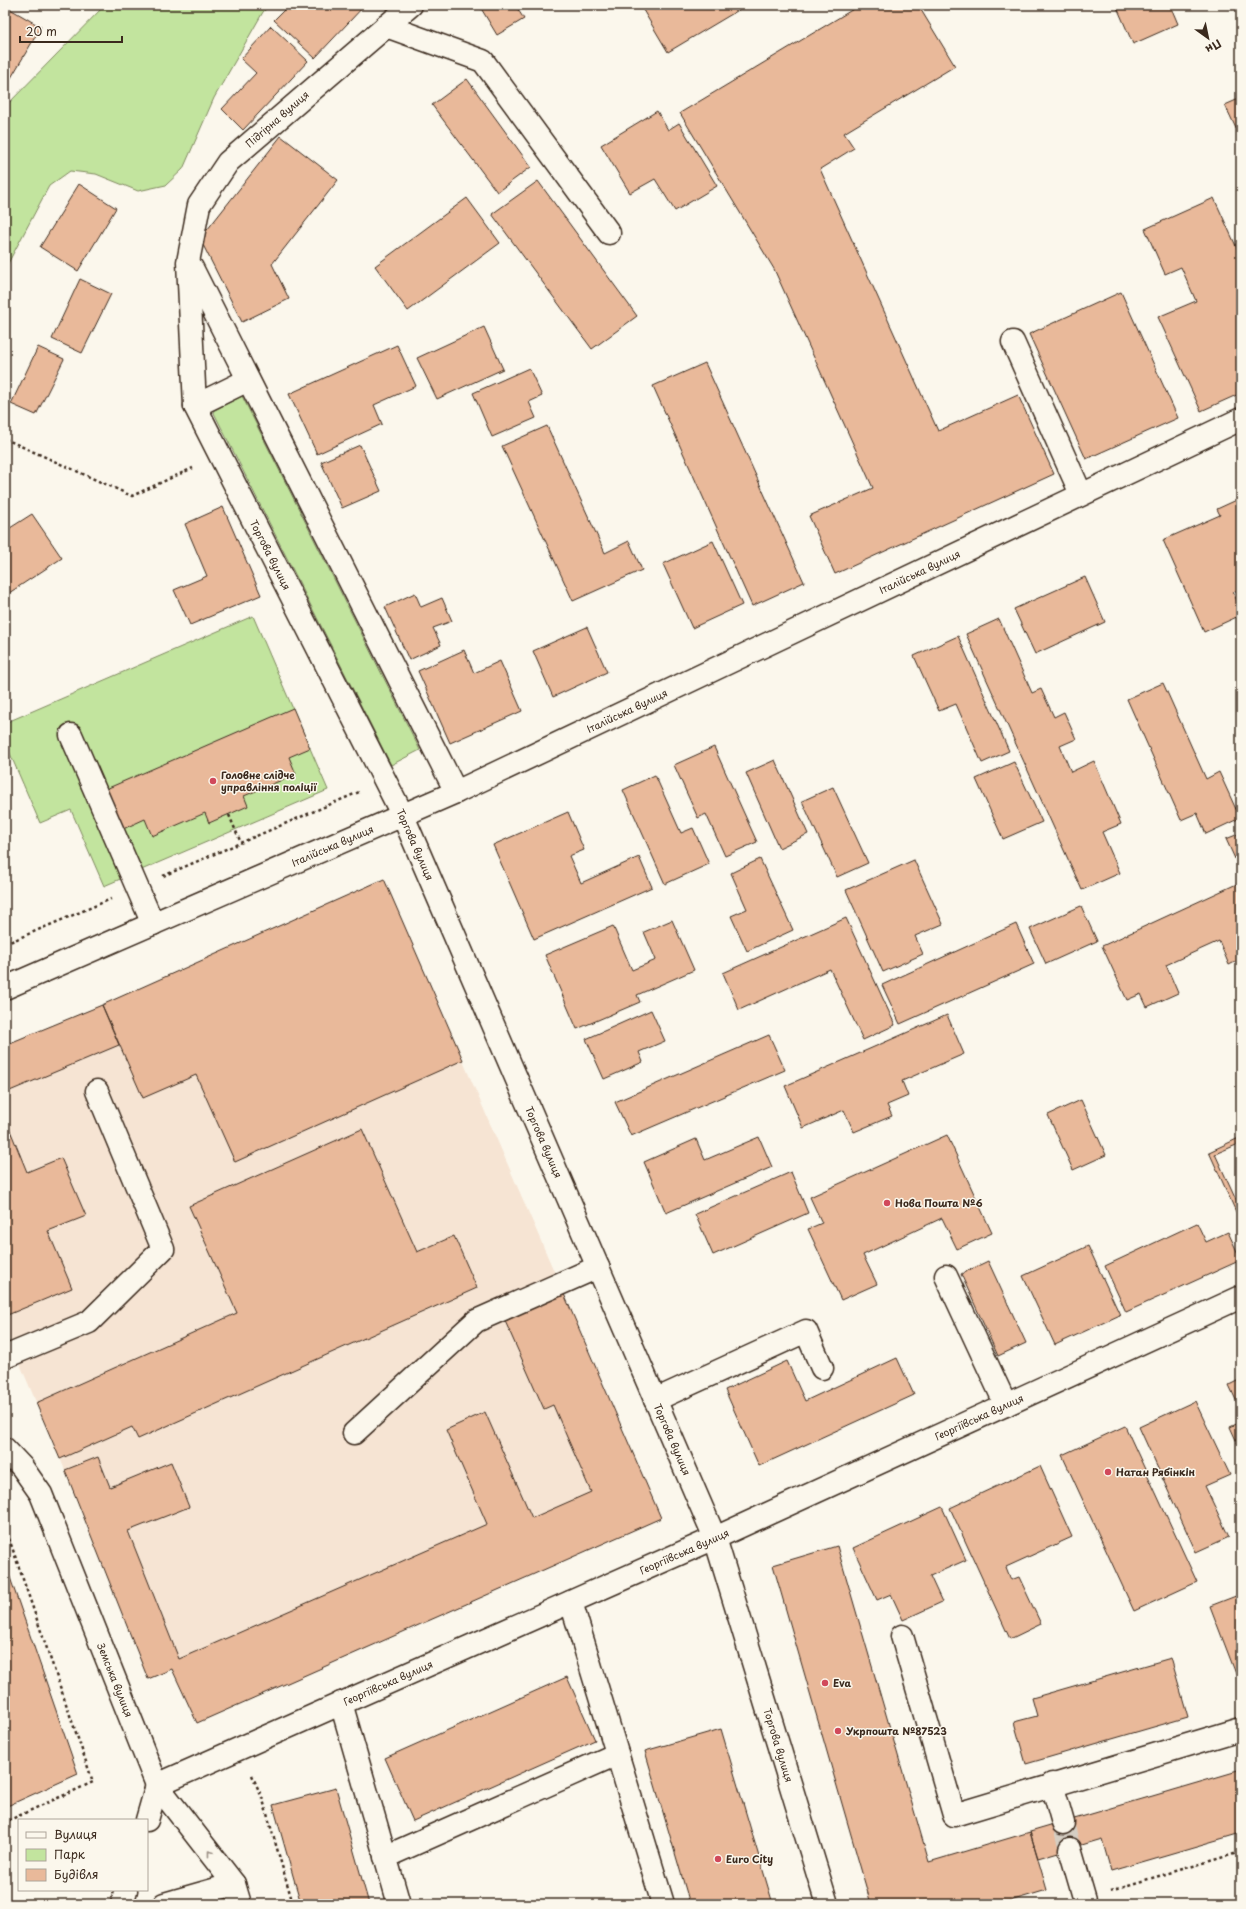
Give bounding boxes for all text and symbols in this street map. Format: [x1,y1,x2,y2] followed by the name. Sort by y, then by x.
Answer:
[20,18,122,44] scale bar
[1188,18,1228,58] north arrow
[26,22,57,40] text: 20 m
[1202,35,1225,58] text: Пн
[242,87,312,151] street label: Підгірна вулиця
[247,517,295,592] street label: Торгова вулиця
[876,546,962,597] street label: Італійська вулиця
[584,685,670,736] street label: Італійська вулиця
[221,767,317,795] place label: Головне слідче управління поліції
[208,776,218,786] marker: Головне слідче управління поліції
[393,806,438,882] street label: Торгова вулиця
[289,821,376,870] street label: Італійська вулиця
[522,1104,566,1180] street label: Торгова вулиця
[895,1195,982,1210] place label: Нова Пошта №6
[882,1198,892,1208] marker: Нова Пошта №6
[932,1390,1026,1443] street label: Георгіївська вулиця
[651,1401,695,1477] street label: Торгова вулиця
[1116,1464,1196,1479] place label: Натан Рябінкін
[1103,1467,1113,1477] marker: Натан Рябінкін
[637,1525,731,1577] street label: Георгіївська вулиця
[94,1640,137,1719] street label: Земська вулиця
[341,1656,435,1709] street label: Георгіївська вулиця
[833,1675,852,1690] place label: Eva
[820,1678,830,1688] marker: Eva
[760,1706,797,1784] street label: Торгова вулиця
[845,1723,947,1738] place label: Укрпошта №87523
[833,1726,843,1736] marker: Укрпошта №87523
[18,1819,148,1891] legend
[54,1825,97,1843] text: Вулиця
[54,1845,86,1863] text: Парк
[207,1850,215,1857] one-way arrow
[726,1851,773,1866] place label: Euro City
[713,1854,723,1864] marker: Euro City
[54,1865,99,1883] text: Будівля

